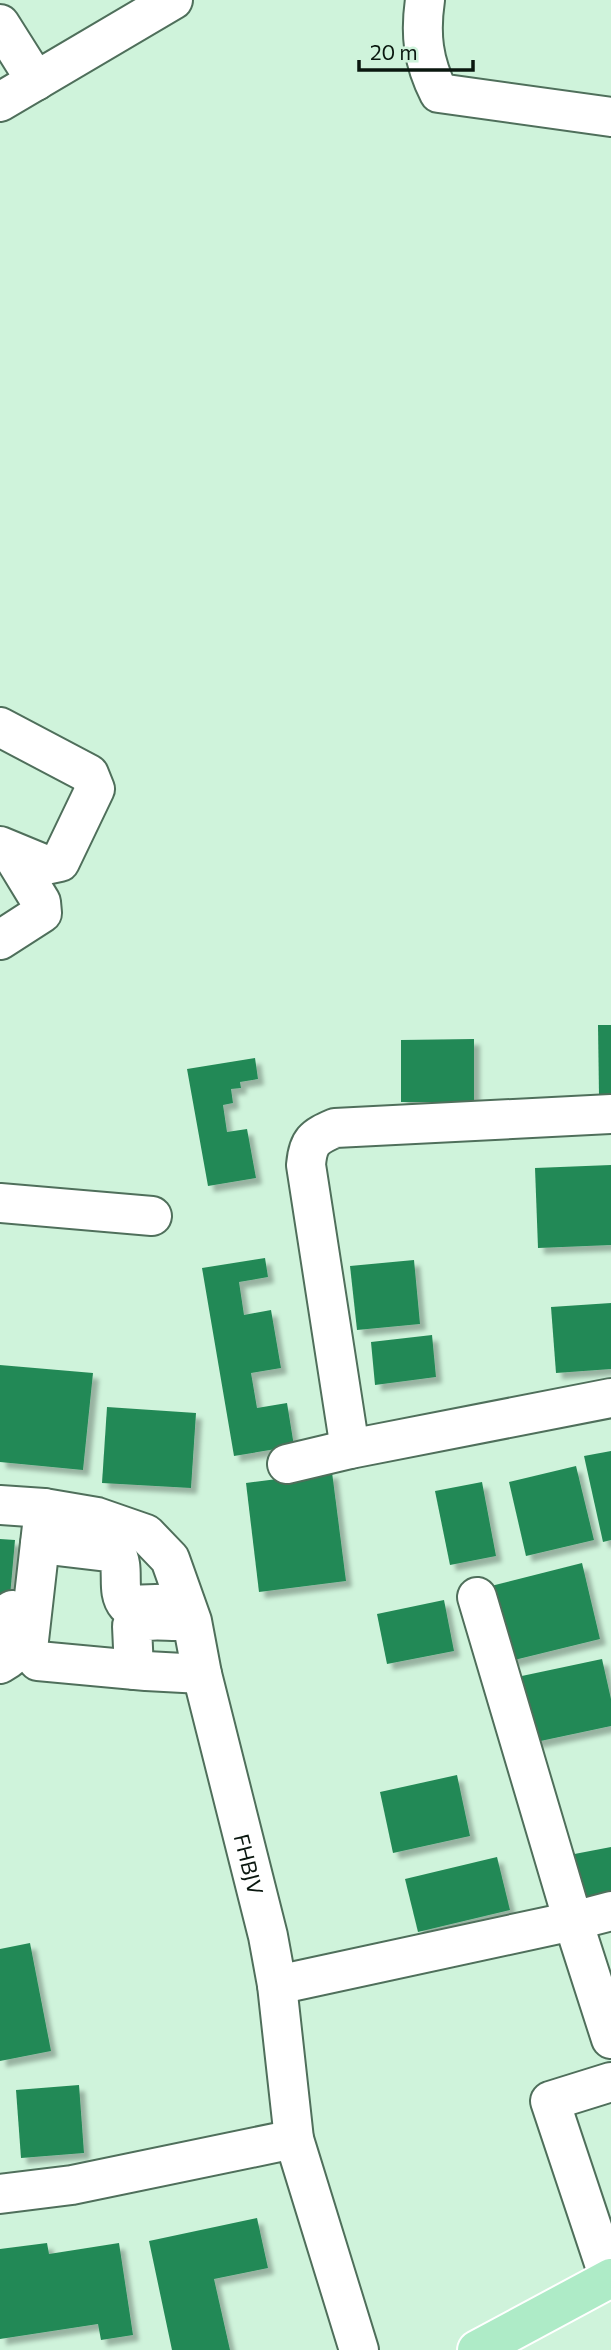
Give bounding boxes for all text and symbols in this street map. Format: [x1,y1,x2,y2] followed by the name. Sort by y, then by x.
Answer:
[359,28,473,72] scale bar
[370,39,418,64] text: 20 m
[230,1831,270,1897] street label: FHBJV

